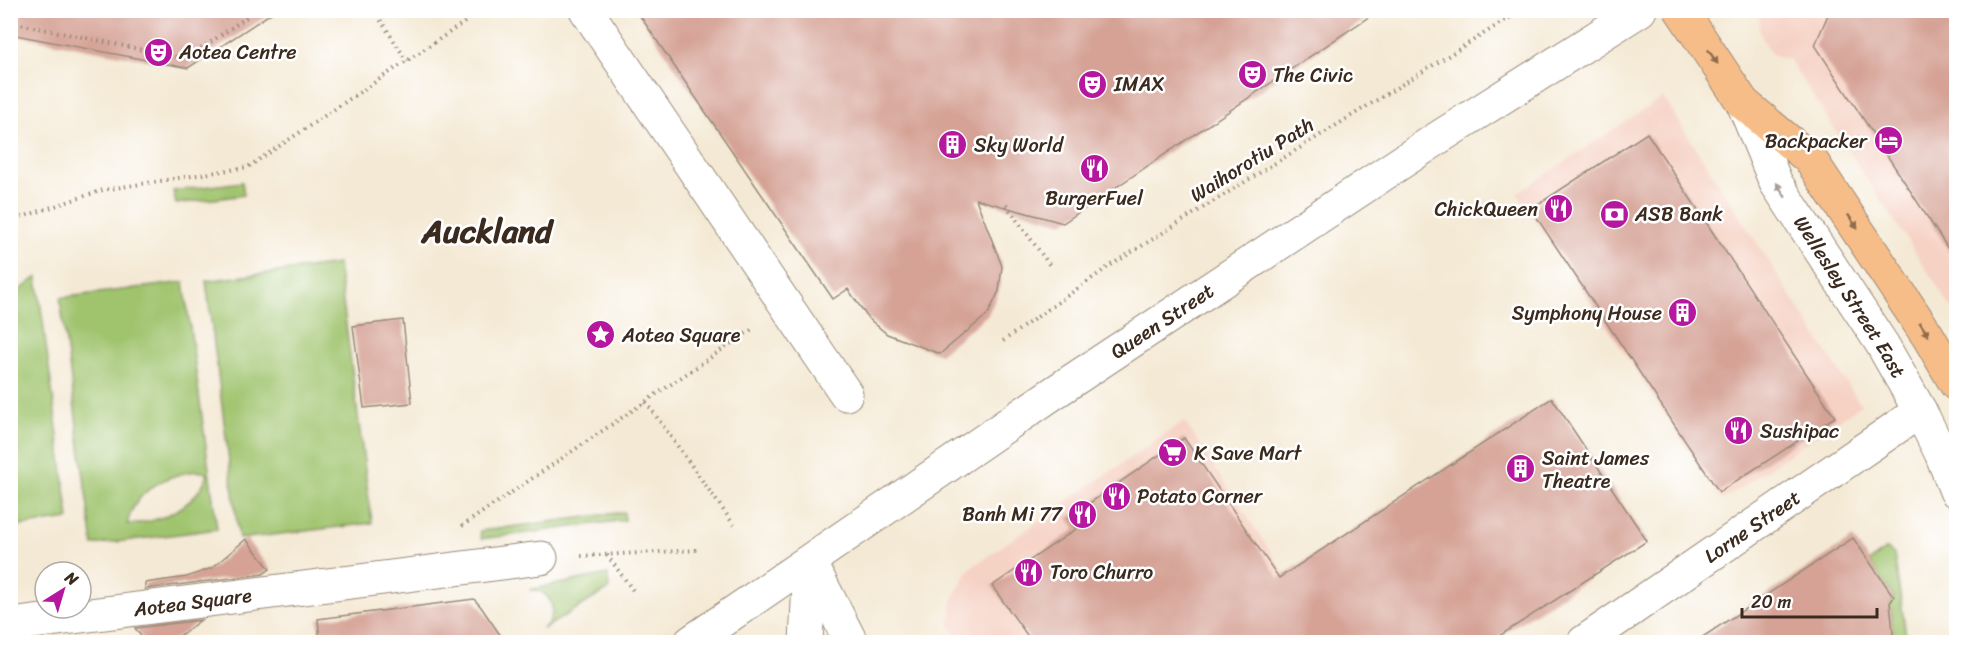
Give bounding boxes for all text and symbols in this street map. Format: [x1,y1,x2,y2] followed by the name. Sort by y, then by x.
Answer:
[178,35,297,70] place label: Aotea Centre
[142,36,174,68] theatre icon: Aotea Centre
[1707,48,1718,65] one-way arrow
[1273,58,1353,93] place label: The Civic
[1236,59,1268,91] theatre icon: The Civic
[1113,67,1164,102] place label: IMAX
[1077,68,1109,100] theatre icon: IMAX
[1183,108,1321,212] street label: Waihorotiu Path
[1765,124,1868,159] place label: Backpacker
[1872,125,1904,157] hotel icon: Backpacker
[974,128,1065,163] place label: Sky World
[937,129,969,161] building icon: Sky World
[1078,152,1110,184] restaurant icon: BurgerFuel
[1045,181,1144,216] place label: BurgerFuel
[1776,182,1787,198] one-way arrow
[1435,192,1538,227] place label: ChickQueen
[1543,193,1575,225] restaurant icon: ChickQueen
[1634,197,1723,232] place label: ASB Bank
[1598,198,1630,230] bank icon: ASB Bank
[420,203,555,260] district label: Auckland
[1784,208,1915,385] street label: Wellesley Street East
[1848,214,1859,230] one-way arrow
[1103,274,1221,368] street label: Queen Street
[1512,296,1662,331] place label: Symphony House
[1667,297,1699,329] building icon: Symphony House
[621,318,741,353] place label: Aotea Square
[585,319,617,351] place icon: Aotea Square
[1918,321,1929,338] one-way arrow
[1760,414,1839,449] place label: Sushipac
[1723,415,1755,447] restaurant icon: Sushipac
[1194,436,1302,471] place label: K Save Mart
[1157,437,1189,469] supermarket icon: K Save Mart
[1542,441,1650,499] place label: Saint James Theatre
[1505,453,1537,485] building icon: Saint James Theatre
[1137,479,1264,514] place label: Potato Corner
[1100,480,1132,512] restaurant icon: Potato Corner
[1696,480,1808,572] street label: Lorne Street
[962,497,1064,532] place label: Banh Mi 77
[1067,498,1099,530] restaurant icon: Banh Mi 77
[1050,555,1153,590] place label: Toro Churro
[1013,556,1045,588] restaurant icon: Toro Churro
[33,560,93,620] north arrow
[58,563,86,594] text: N
[131,577,254,627] street label: Aotea Square
[1742,581,1877,619] scale bar
[1751,586,1791,618] text: 20 m

